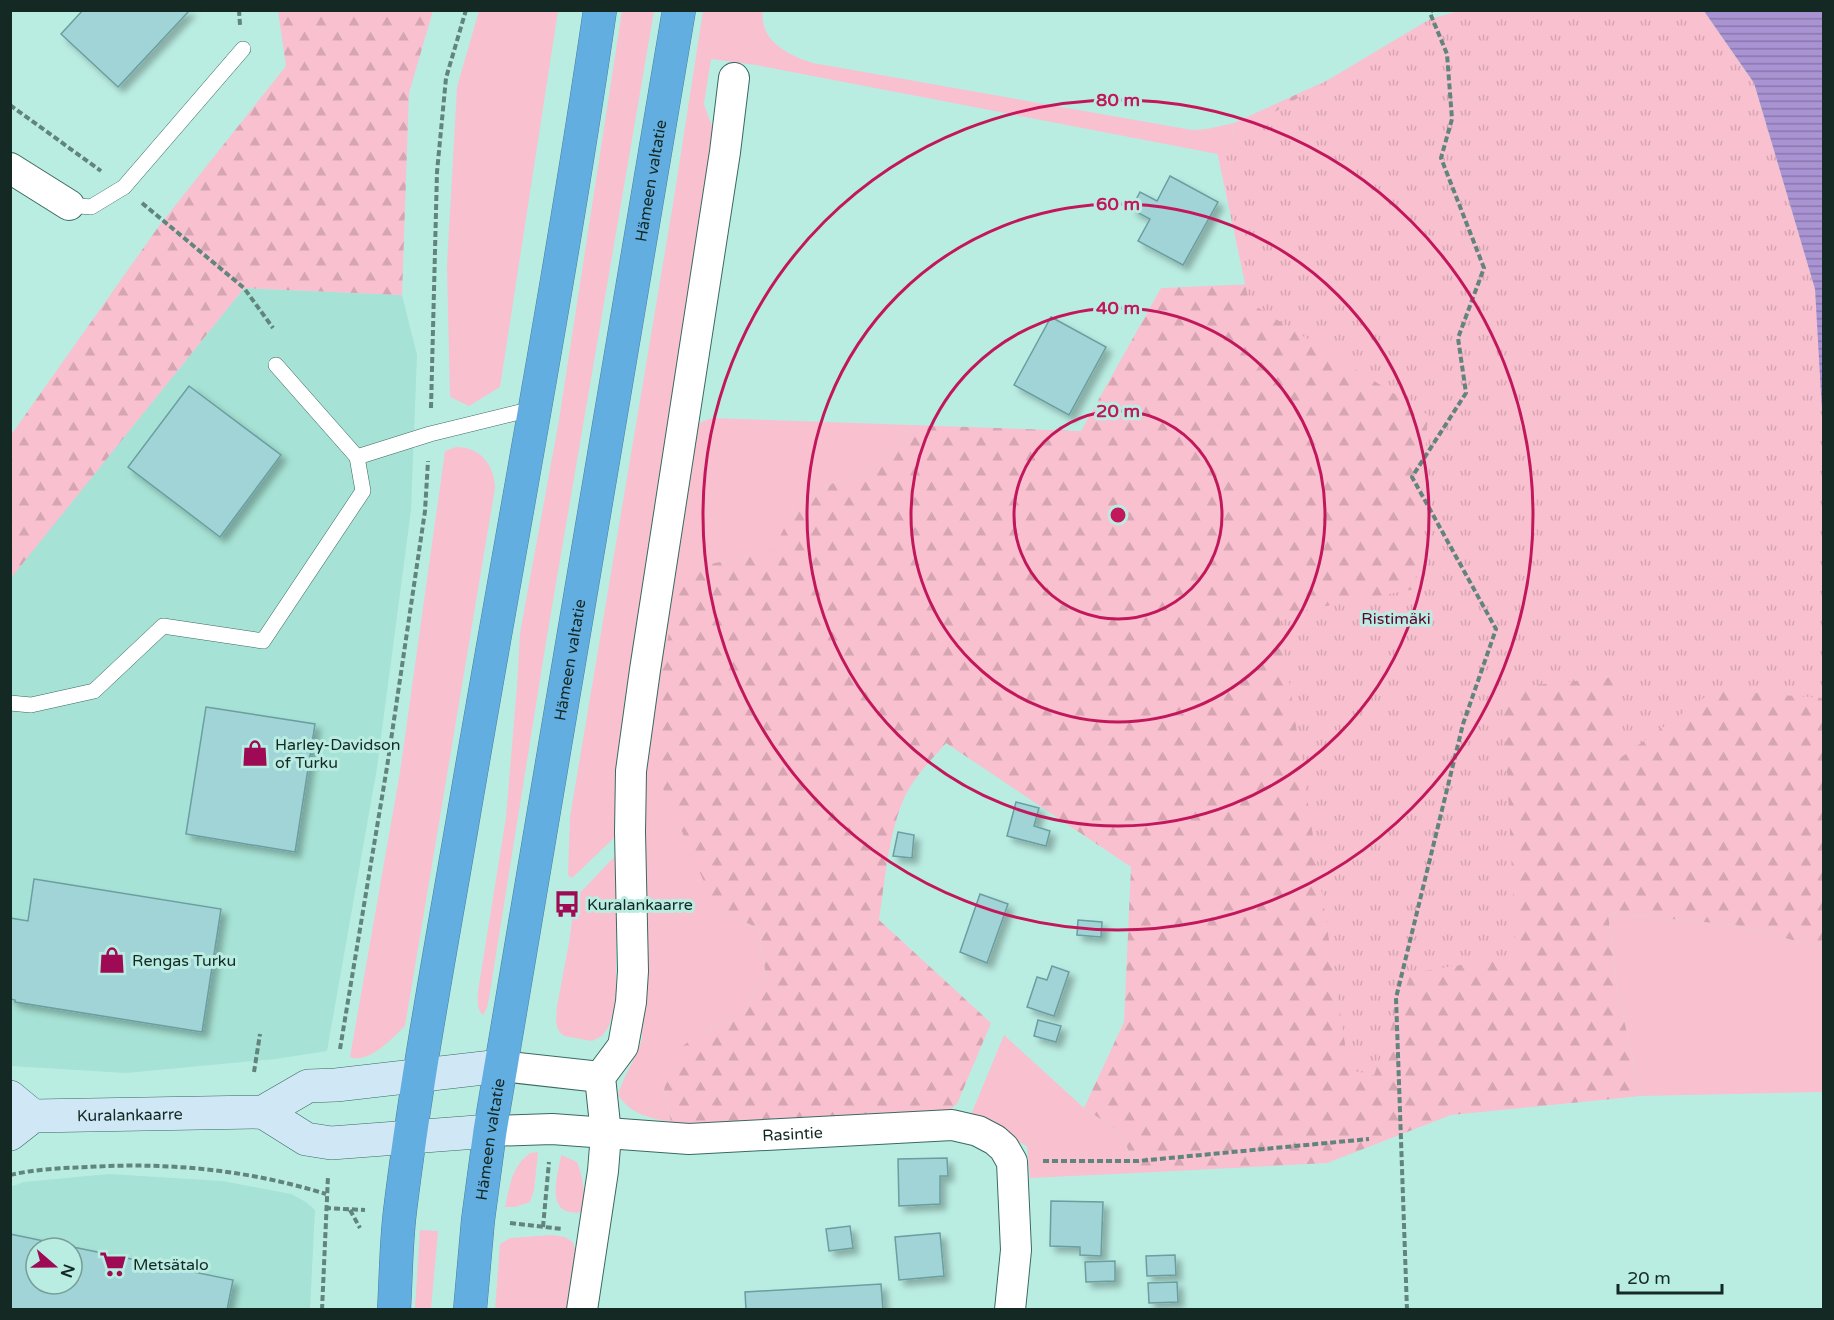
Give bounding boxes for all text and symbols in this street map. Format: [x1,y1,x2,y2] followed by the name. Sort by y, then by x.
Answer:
[1096,89,1140,111] text: 80 m
[631,118,671,243] street label: Hämeen valtatie
[1096,193,1140,215] text: 60 m
[1096,297,1140,319] text: 40 m
[1096,400,1140,422] text: 20 m
[1108,505,1128,525] centre of rings
[550,598,591,722] street label: Hämeen valtatie
[1361,609,1431,629] park label: Ristimäki
[275,735,401,773] place label: Harley-Davidson of Turku
[240,738,270,768] shop icon: Harley-Davidson of Turku
[552,889,582,919] bus stop icon: Kuralankaarre
[587,895,693,915] place label: Kuralankaarre
[97,945,127,975] shop icon: Rengas Turku
[132,951,236,971] place label: Rengas Turku
[472,1077,510,1202] street label: Hämeen valtatie
[77,1104,183,1126] street label: Kuralankaarre
[762,1123,823,1146] street label: Rasintie
[24,1236,84,1296] north arrow
[98,1249,128,1279] supermarket icon: Metsätalo
[133,1255,209,1275] place label: Metsätalo
[1618,1257,1722,1295] scale bar
[56,1261,79,1280] text: N
[1627,1267,1671,1289] text: 20 m

